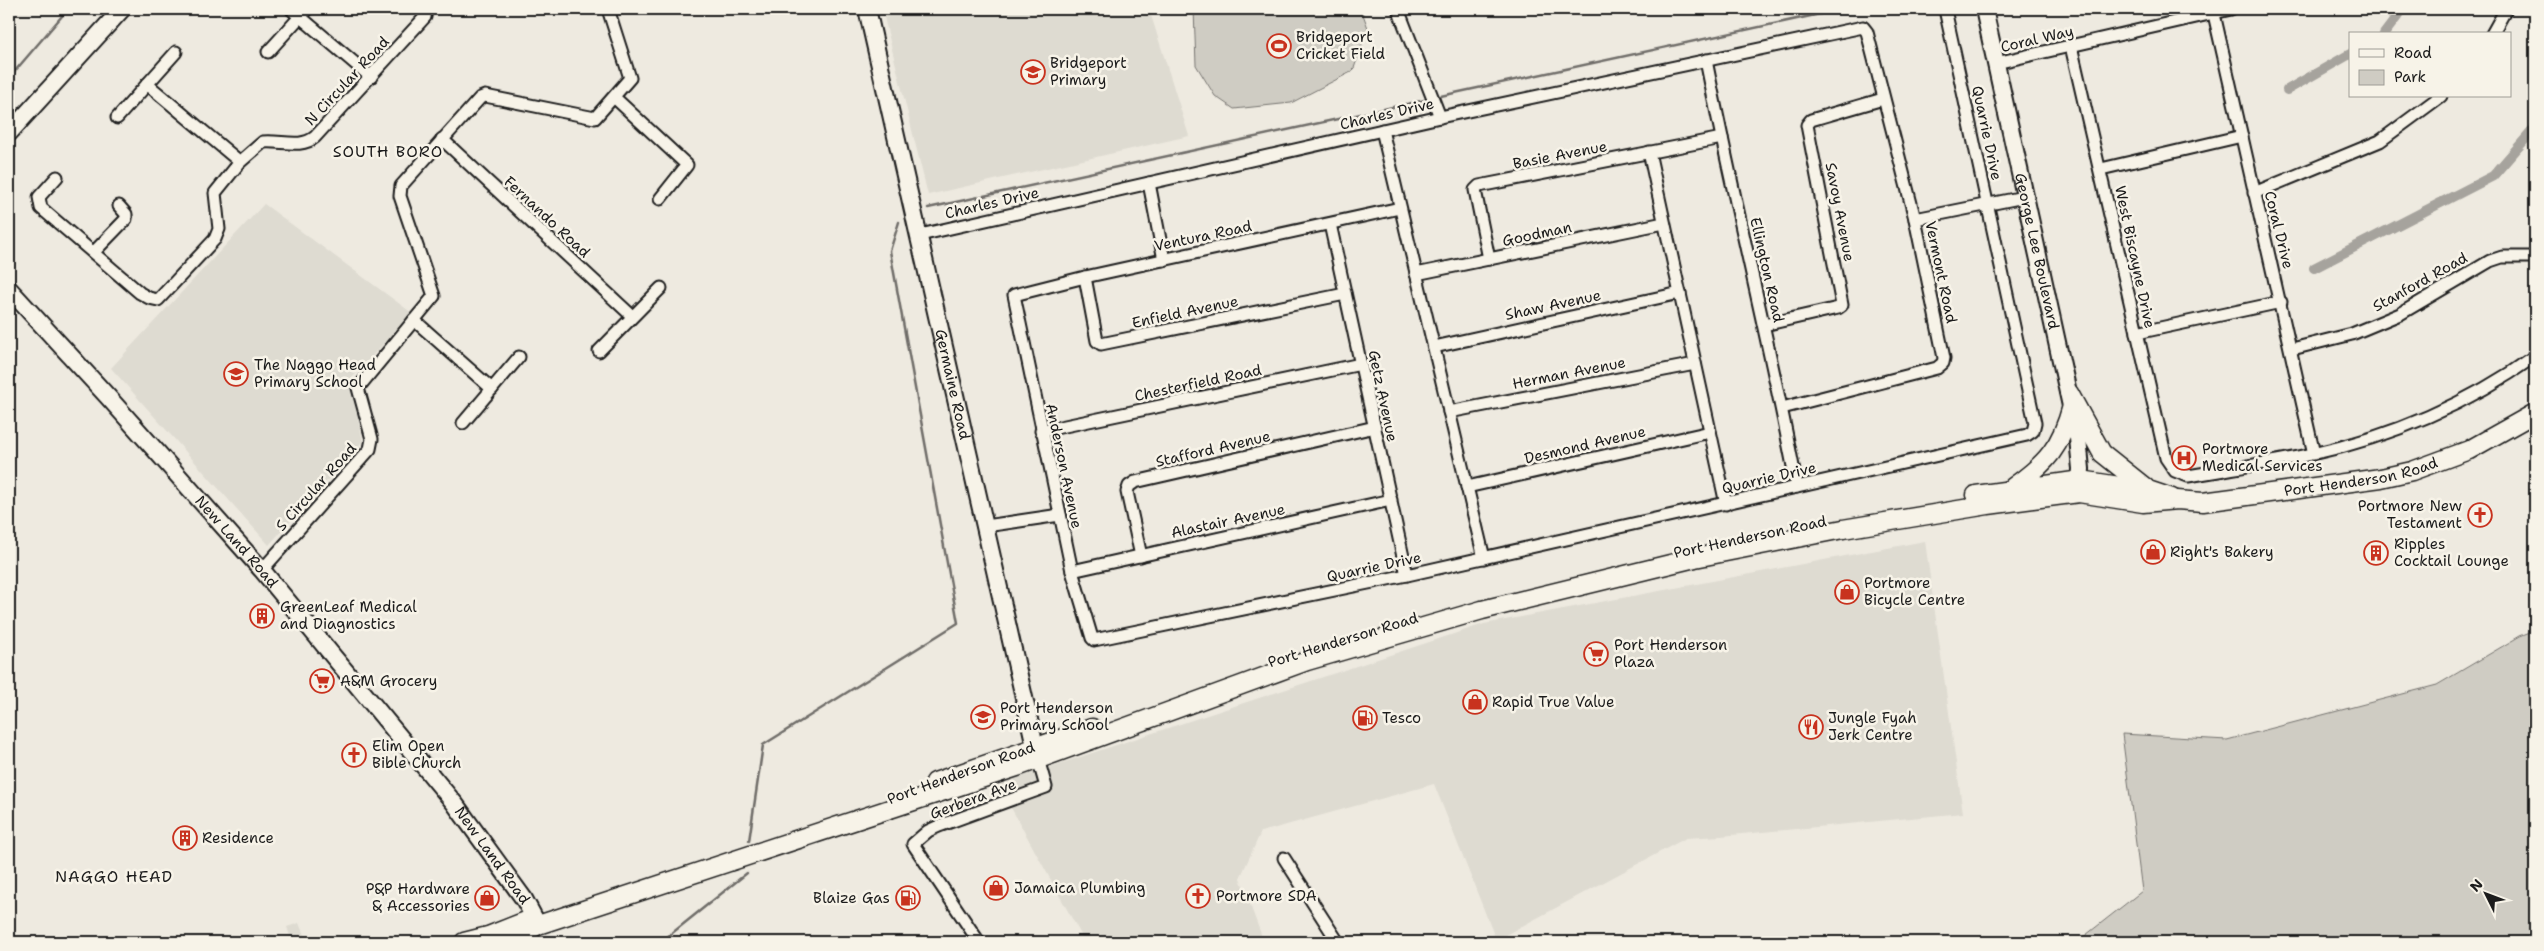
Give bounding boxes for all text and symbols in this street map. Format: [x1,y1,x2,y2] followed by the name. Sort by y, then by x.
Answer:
[1999,21,2075,57] street label: Coral Way
[1296,27,1386,64] place label: Bridgeport Cricket Field
[300,32,394,130] street label: N Circular Road
[2349,32,2512,98] legend
[1266,33,1292,59] sports icon: Bridgeport Cricket Field
[2394,43,2432,63] text: Road
[1050,53,1127,90] place label: Bridgeport Primary
[1020,59,1046,85] school or university icon: Bridgeport Primary
[2394,67,2426,87] text: Park
[1967,84,2007,182] street label: Quarrie Drive
[1338,93,1436,135] street label: Charles Drive
[1511,136,1609,174] street label: Basie Avenue
[333,141,443,162] district label: SOUTH BORO
[1821,161,1859,263] street label: Savoy Avenue
[2010,171,2064,332] street label: George Lee Boulevard
[499,172,595,263] street label: Fernando Road
[943,182,1041,224] street label: Charles Drive
[2110,184,2160,330] street label: West Biscayne Drive
[2260,189,2298,271] street label: Coral Drive
[1745,215,1789,325] street label: Ellington Road
[1152,216,1254,256] street label: Ventura Road
[1500,217,1574,251] street label: Goodman
[1920,219,1962,325] street label: Vermont Road
[2369,247,2471,316] street label: Stanford Road
[1503,285,1603,325] street label: Shaw Avenue
[1130,291,1240,333] street label: Enfield Avenue
[930,327,975,442] street label: Germaine Road
[1364,348,1402,444] street label: Getz Avenue
[1511,352,1627,394] street label: Herman Avenue
[254,355,377,392] place label: The Naggo Head Primary School
[1133,360,1264,406] street label: Chesterfield Road
[223,361,249,387] school or university icon: The Naggo Head Primary School
[1041,402,1087,530] street label: Anderson Avenue
[1522,421,1648,469] street label: Desmond Avenue
[1154,426,1272,472] street label: Stafford Avenue
[271,438,361,535] street label: S Circular Road
[2202,439,2323,476] place label: Portmore Medical Services
[2171,445,2197,471] hospital icon: Portmore Medical Services
[2283,452,2441,501] street label: Port Henderson Road
[1720,457,1818,499] street label: Quarrie Drive
[190,491,283,592] street label: New Land Road
[2358,496,2462,533] place label: Portmore New Testament
[1169,499,1287,543] street label: Alastair Avenue
[2467,502,2493,528] church icon: Portmore New Testament
[1672,511,1829,563] street label: Port Henderson Road
[2394,534,2509,571] place label: Ripples Cocktail Lounge
[2140,539,2166,565] shop icon: Right's Bakery
[2363,540,2389,566] building icon: Ripples Cocktail Lounge
[2170,542,2274,562] place label: Right's Bakery
[1325,547,1423,587] street label: Quarrie Drive
[1864,573,1965,610] place label: Portmore Bicycle Centre
[1834,579,1860,605] shop icon: Portmore Bicycle Centre
[280,597,417,634] place label: GreenLeaf Medical and Diagnostics
[249,603,275,629] building icon: GreenLeaf Medical and Diagnostics
[1265,607,1421,672] street label: Port Henderson Road
[1614,635,1727,672] place label: Port Henderson Plaza
[1583,641,1609,667] supermarket icon: Port Henderson Plaza
[309,668,335,694] supermarket icon: A&M Grocery
[340,671,437,691] place label: A&M Grocery
[1462,689,1488,715] shop icon: Rapid True Value
[1492,692,1614,712] place label: Rapid True Value
[1000,698,1113,735] place label: Port Henderson Primary School
[970,704,996,730] school or university icon: Port Henderson Primary School
[1352,705,1378,731] fuel station icon: Tesco
[1382,708,1421,728] place label: Tesco
[1828,708,1917,745] place label: Jungle Fyah Jerk Centre
[1798,714,1824,740] restaurant icon: Jungle Fyah Jerk Centre
[372,736,461,773] place label: Elim Open Bible Church
[884,737,1038,809] street label: Port Henderson Road
[341,742,367,768] church icon: Elim Open Bible Church
[927,774,1019,824] street label: Gerbera Ave
[450,802,535,909] street label: New Land Road
[172,825,198,851] building icon: Residence
[202,828,274,848] place label: Residence
[55,866,173,887] district label: NAGGO HEAD
[2462,868,2512,918] north arrow
[983,875,1009,901] shop icon: Jamaica Plumbing
[2466,875,2487,895] text: N
[1014,878,1146,898] place label: Jamaica Plumbing
[366,879,470,916] place label: P&P Hardware & Accessories
[1185,883,1211,909] church icon: Portmore SDA
[474,885,500,911] shop icon: P&P Hardware & Accessories
[895,885,921,911] fuel station icon: Blaize Gas
[1216,886,1317,906] place label: Portmore SDA
[813,888,890,908] place label: Blaize Gas

